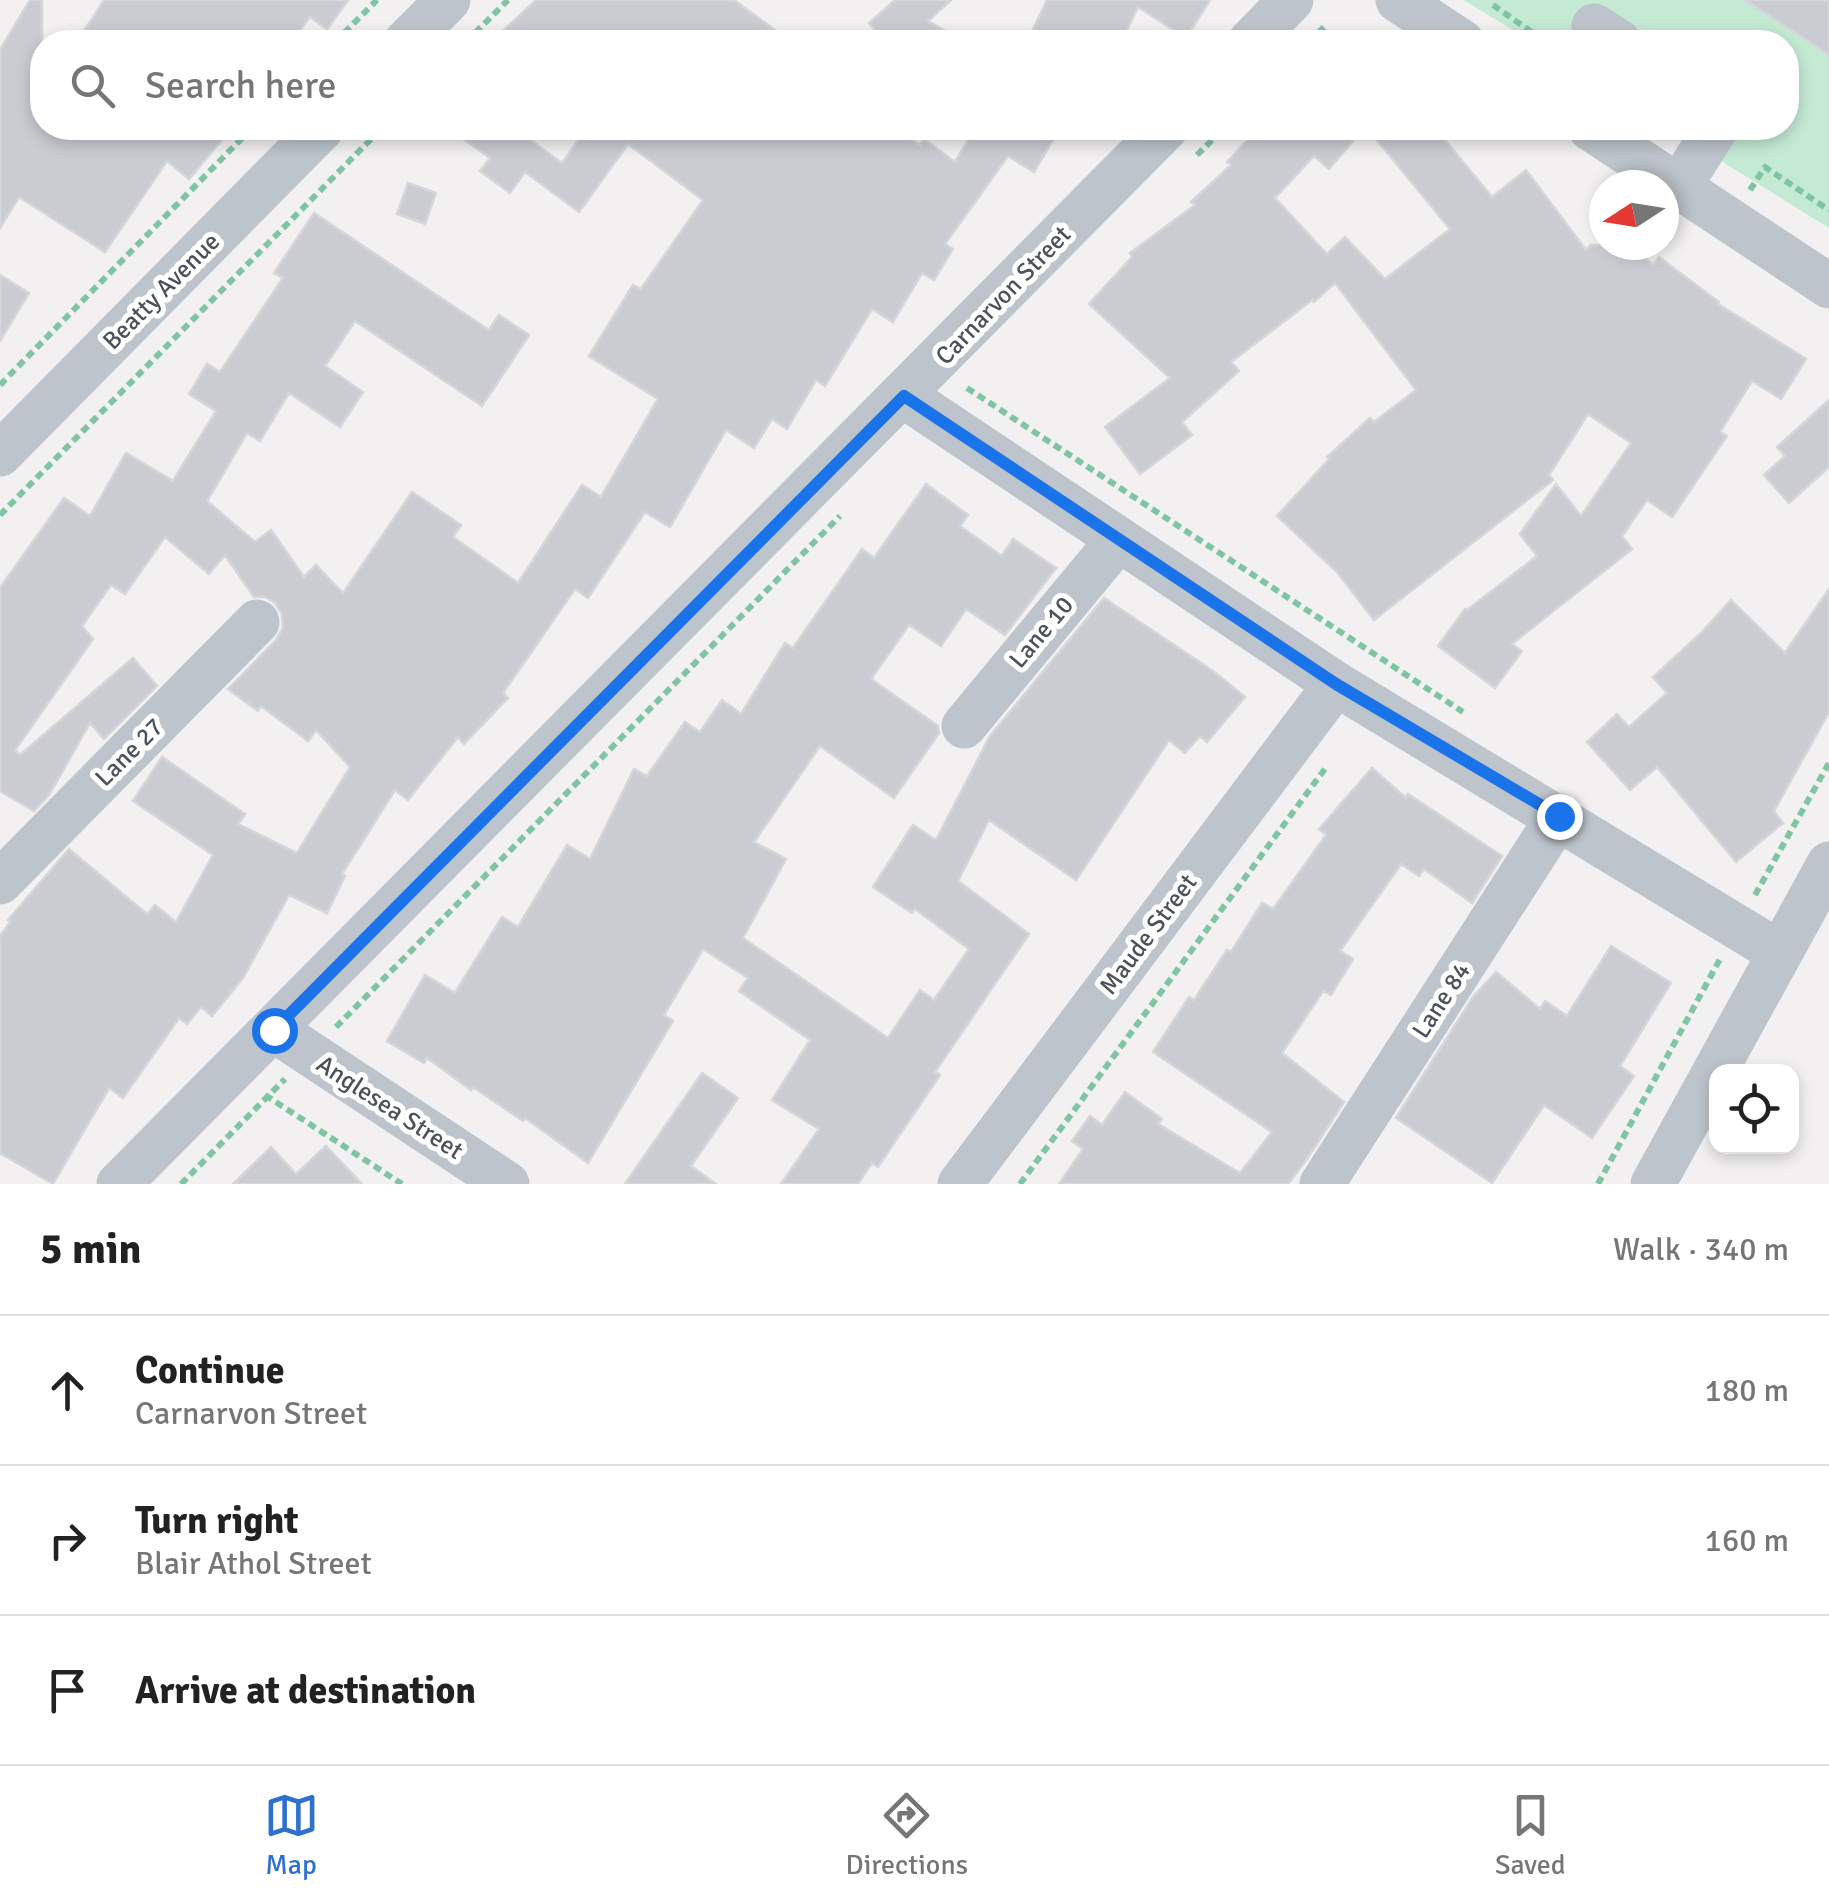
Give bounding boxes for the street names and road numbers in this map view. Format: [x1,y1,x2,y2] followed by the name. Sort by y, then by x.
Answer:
[929,219,1077,371] street label: Carnarvon Street
[96,226,226,356] street label: Beatty Avenue
[1002,590,1080,674] street label: Lane 10
[88,711,170,793] street label: Lane 27
[1093,867,1204,1000] street label: Maude Street
[1405,956,1477,1044] street label: Lane 84
[311,1048,469,1166] street label: Anglesea Street

